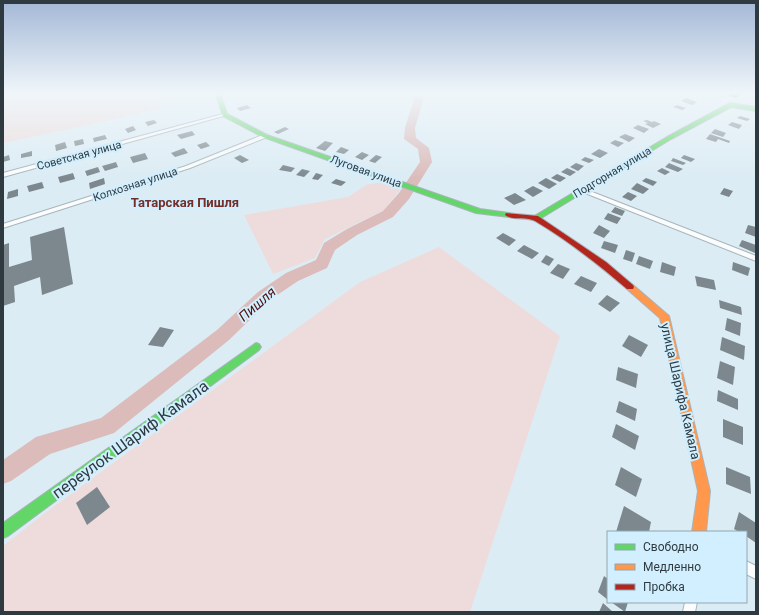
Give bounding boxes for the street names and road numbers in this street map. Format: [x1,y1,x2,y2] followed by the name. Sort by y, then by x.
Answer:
[35,138,123,173] street label: Советская улица
[571,144,654,201] street label: Подгорная улица
[328,153,403,190] street label: Луговая улица
[91,165,179,204] street label: Колхозная улица
[658,321,704,461] street label: улица Шарифа Камала
[49,376,212,502] street label: переулок Шариф Камала

